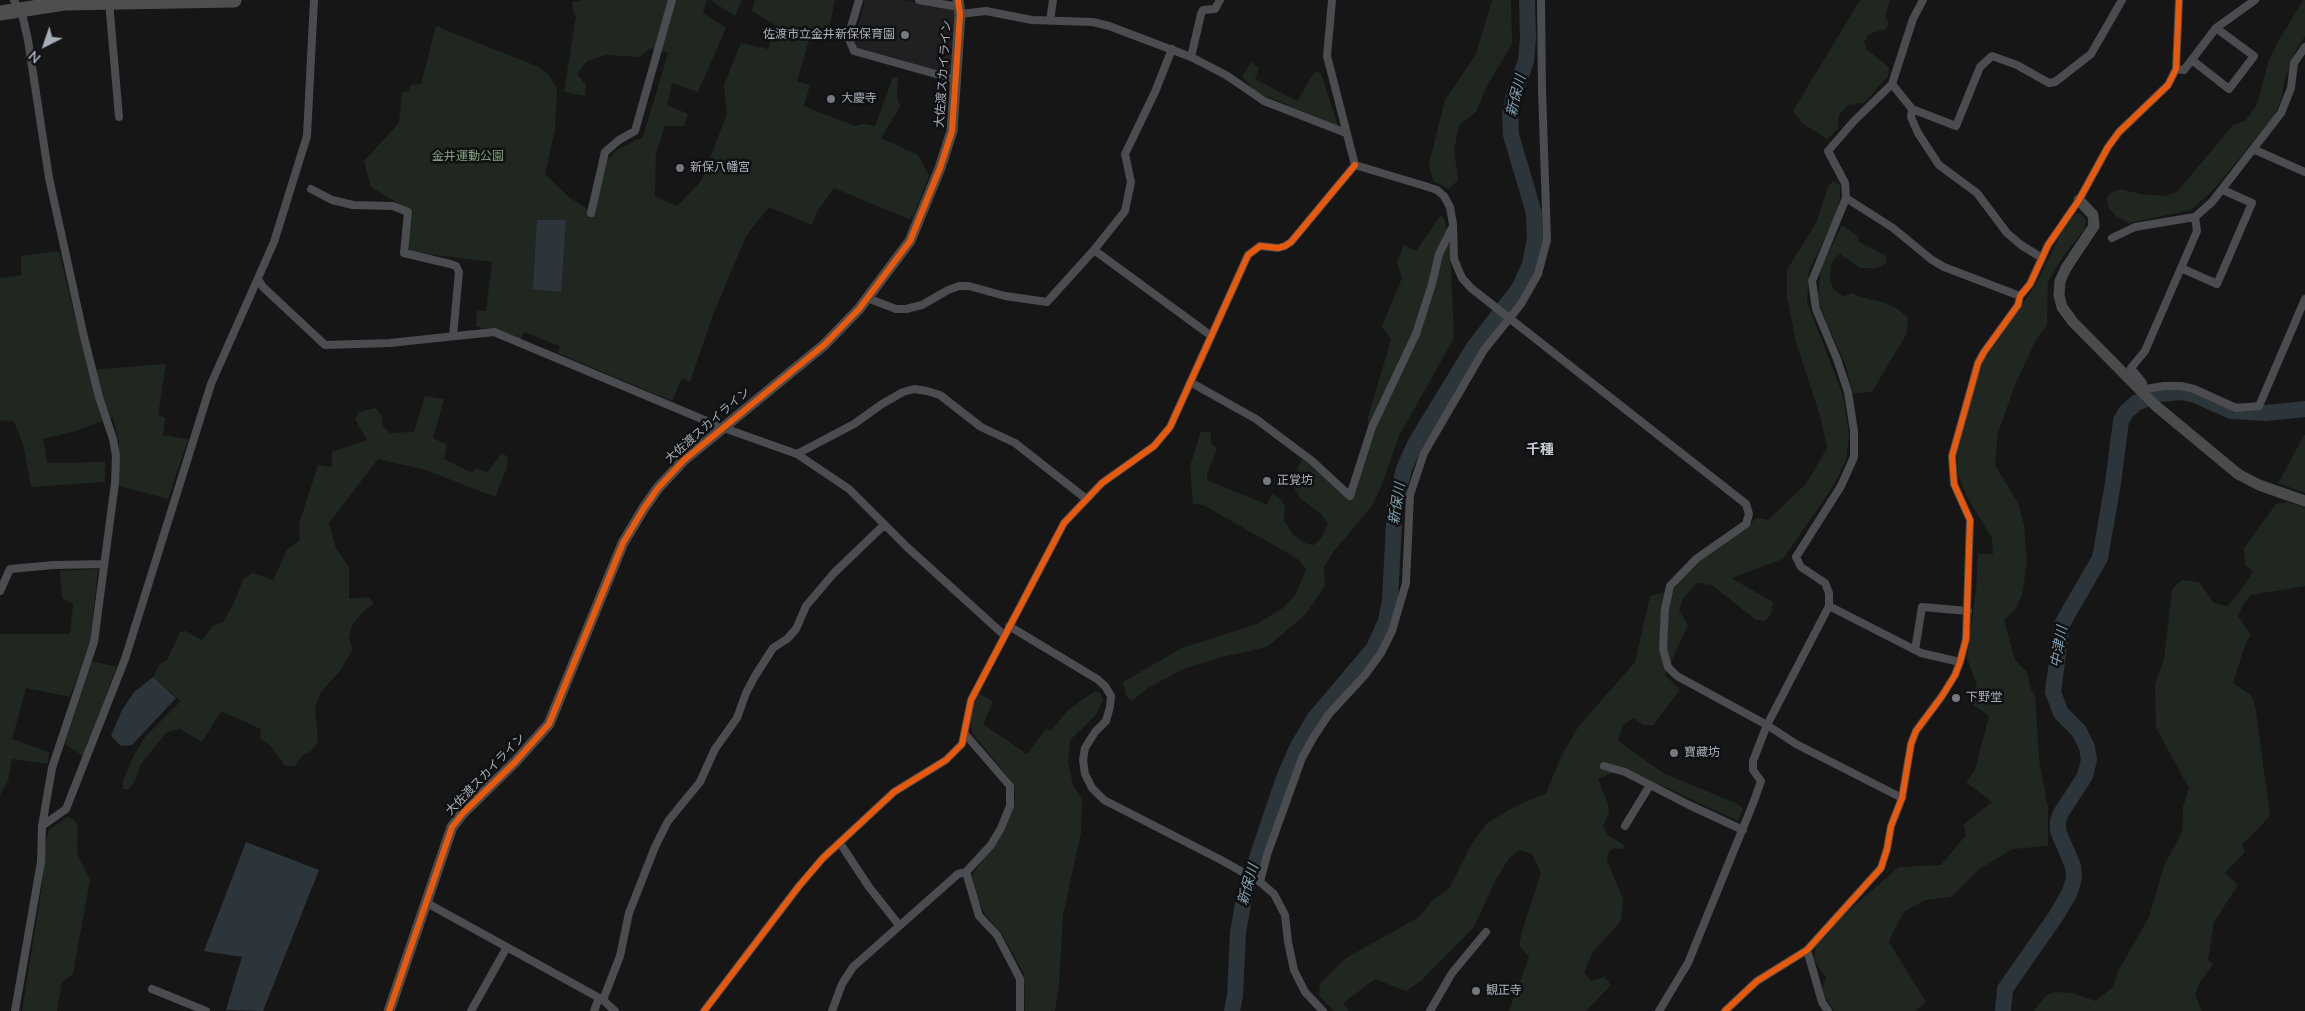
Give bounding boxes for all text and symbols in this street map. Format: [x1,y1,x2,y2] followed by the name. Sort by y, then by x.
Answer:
[20,20,70,70] north arrow
[933,20,955,128] street label: 大佐渡スカイライン
[763,28,895,42] place label: 佐渡市立金井新保保育園
[899,29,911,41] marker: 佐渡市立金井新保保育園
[25,46,45,67] text: N
[1504,74,1530,118] water label: 新保川
[841,92,877,106] place label: 大慶寺
[825,93,837,105] marker: 大慶寺
[432,150,504,164] park label: 金井運動公園
[690,161,750,175] place label: 新保八幡宮
[674,162,686,174] marker: 新保八幡宮
[663,385,753,467] street label: 大佐渡スカイライン
[1526,443,1554,459] district label: 千種
[1277,474,1313,488] place label: 正覚坊
[1261,475,1273,487] marker: 正覚坊
[1386,482,1410,526] water label: 新保川
[2048,625,2072,669] water label: 中津川
[1966,691,2002,705] place label: 下野堂
[1950,692,1962,704] marker: 下野堂
[443,731,529,819] street label: 大佐渡スカイライン
[1684,746,1720,760] place label: 寶藏坊
[1668,747,1680,759] marker: 寶藏坊
[1235,862,1263,908] water label: 新保川
[1486,984,1522,998] place label: 観正寺
[1470,985,1482,997] marker: 観正寺

